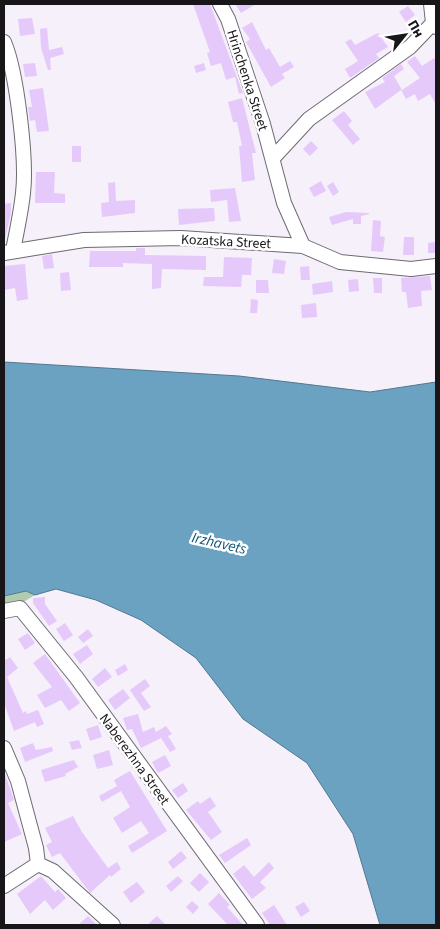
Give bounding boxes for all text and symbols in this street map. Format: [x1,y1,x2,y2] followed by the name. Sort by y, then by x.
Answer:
[380,10,430,60] north arrow
[402,16,428,42] text: Пн
[221,27,273,134] street label: Hrinchenka Street
[180,230,272,254] street label: Kozatska Street
[190,527,248,560] water label: Irzhavets
[94,710,174,810] street label: Naberezhna Street

